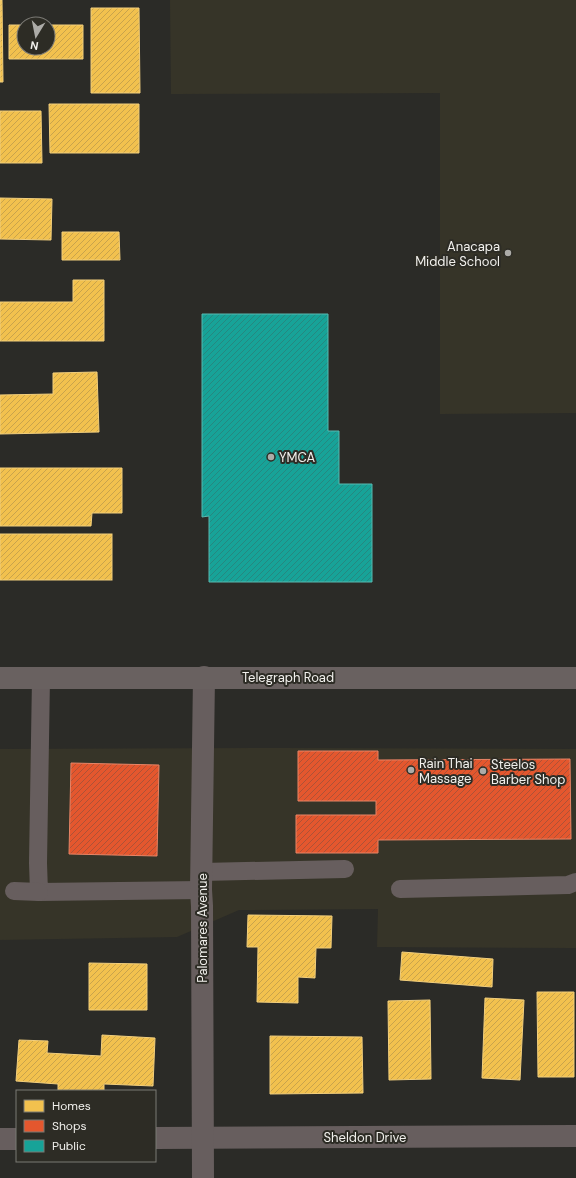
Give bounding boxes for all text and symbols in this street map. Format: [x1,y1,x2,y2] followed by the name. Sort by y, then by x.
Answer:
[16,16,56,56] north arrow
[29,38,39,53] text: N
[415,238,500,270] place label: Anacapa Middle School
[503,248,513,258] marker: Anacapa Middle School
[279,449,316,466] place label: YMCA
[266,452,276,462] marker: YMCA
[242,669,334,686] street label: Telegraph Road
[419,755,473,787] place label: Rain Thai Massage
[491,756,565,788] place label: Steelos Barber Shop
[406,765,416,775] marker: Rain Thai Massage
[478,766,488,776] marker: Steelos Barber Shop
[194,873,211,983] street label: Palomares Avenue
[16,1090,156,1162] legend
[52,1098,91,1114] text: Homes
[52,1118,87,1134] text: Shops
[324,1129,406,1146] street label: Sheldon Drive
[52,1138,86,1154] text: Public

